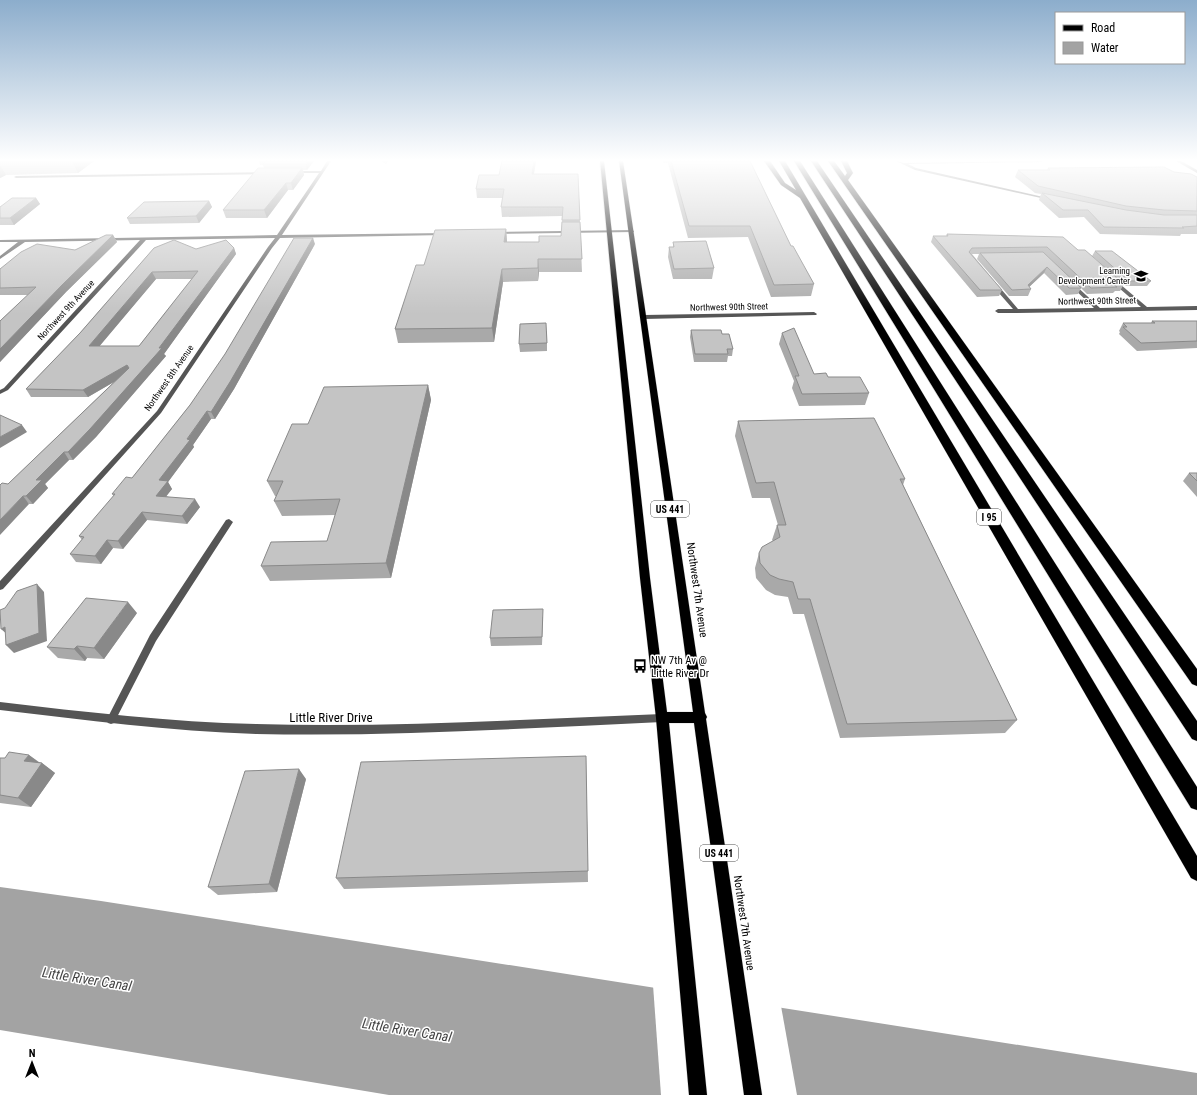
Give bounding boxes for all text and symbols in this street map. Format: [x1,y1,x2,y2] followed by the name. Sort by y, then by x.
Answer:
[1055,12,1185,64] legend
[1091,21,1115,35] text: Road
[1091,41,1119,55] text: Water
[1058,266,1130,286] place label: Learning Development Center
[1133,268,1149,284] school or university icon: Learning Development Center
[36,278,96,342] street label: Northwest 9th Avenue
[1058,295,1136,307] street label: Northwest 90th Street
[690,301,768,313] street label: Northwest 90th Street
[142,343,196,413] street label: Northwest 8th Avenue
[651,501,689,517] road number: US 441
[977,509,1001,525] road number: I 95
[684,542,710,638] street label: Northwest 7th Avenue
[651,654,710,680] place label: NW 7th Av @ Little River Dr
[632,658,648,674] bus stop icon: NW 7th Av @ Little River Dr
[289,710,373,725] street label: Little River Drive
[700,845,738,861] road number: US 441
[731,875,757,971] street label: Northwest 7th Avenue
[41,964,134,994] water label: Little River Canal
[361,1015,454,1045] water label: Little River Canal
[12,1043,52,1083] north arrow
[29,1047,36,1060] text: N

